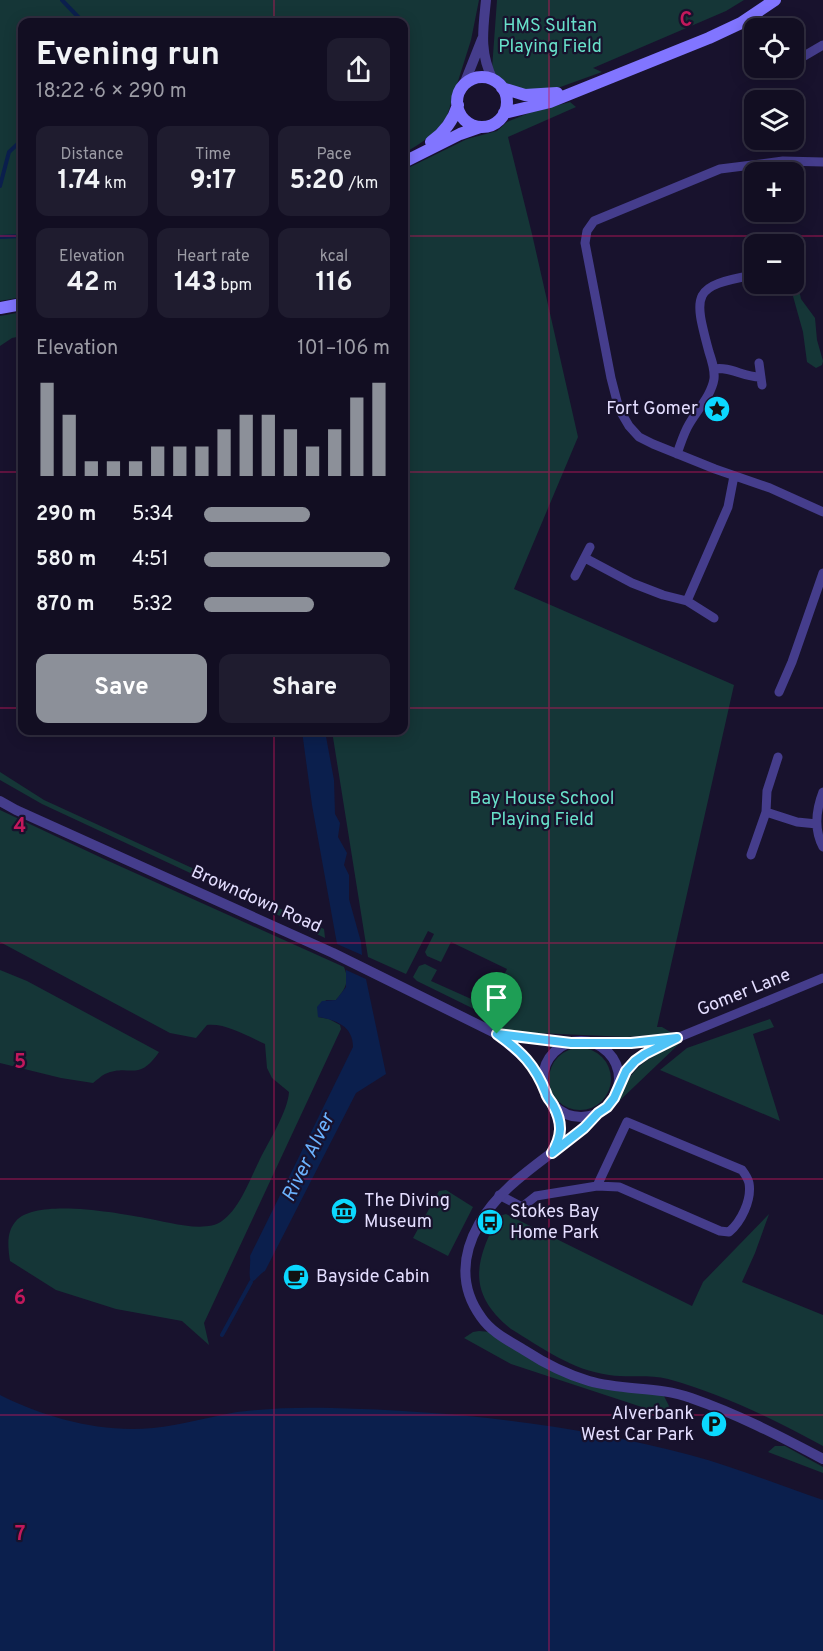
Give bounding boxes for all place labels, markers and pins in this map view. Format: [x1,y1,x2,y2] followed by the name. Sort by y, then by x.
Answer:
[702,394,732,424] place icon: Fort Gomer
[606,398,698,421] place label: Fort Gomer
[471,972,522,1034] pin
[364,1190,450,1234] place label: The Diving Museum
[329,1196,359,1226] museum icon: The Diving Museum
[510,1201,599,1245] place label: Stokes Bay Home Park
[475,1207,505,1237] bus stop icon: Stokes Bay Home Park
[281,1262,311,1292] cafe icon: Bayside Cabin
[316,1266,430,1289] place label: Bayside Cabin
[581,1403,694,1447] place label: Alverbank West Car Park
[699,1409,729,1439] parking icon: Alverbank West Car Park

